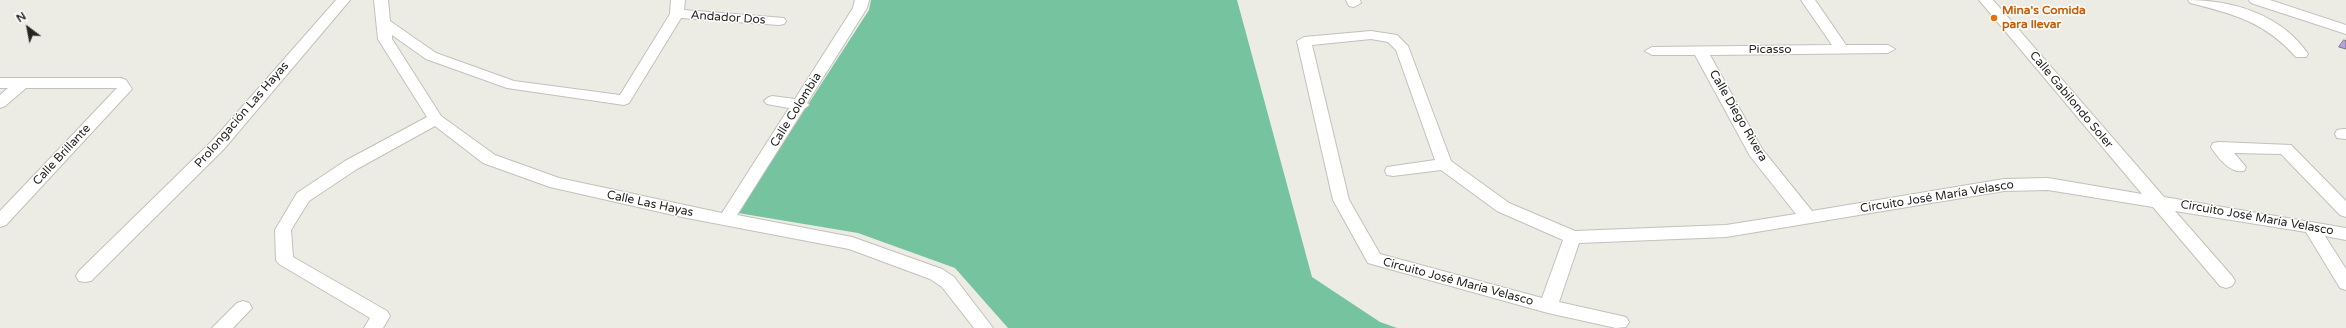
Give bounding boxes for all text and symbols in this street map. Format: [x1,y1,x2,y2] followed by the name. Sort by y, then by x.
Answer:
[2002,4,2086,32] place label: Mina's Comida para llevar
[8,8,48,48] north arrow
[690,8,766,28] street label: Andador Dos
[14,10,29,25] text: N
[1989,13,1999,23] marker: Mina's Comida para llevar
[1749,43,1791,57] street label: Picasso
[2026,49,2116,151] street label: Calle Gabilondo Soler
[192,59,292,171] street label: Prolongación Las Hayas
[1706,68,1770,164] street label: Calle Diego Rivera
[767,70,825,150] street label: Calle Colombia
[30,122,94,188] street label: Calle Brillante
[1859,178,2015,216] street label: Circuito José María Velasco
[605,188,695,220] street label: Calle Las Hayas
[2179,197,2335,239] street label: Circuito José María Velasco
[1381,255,1535,309] street label: Circuito José María Velasco

